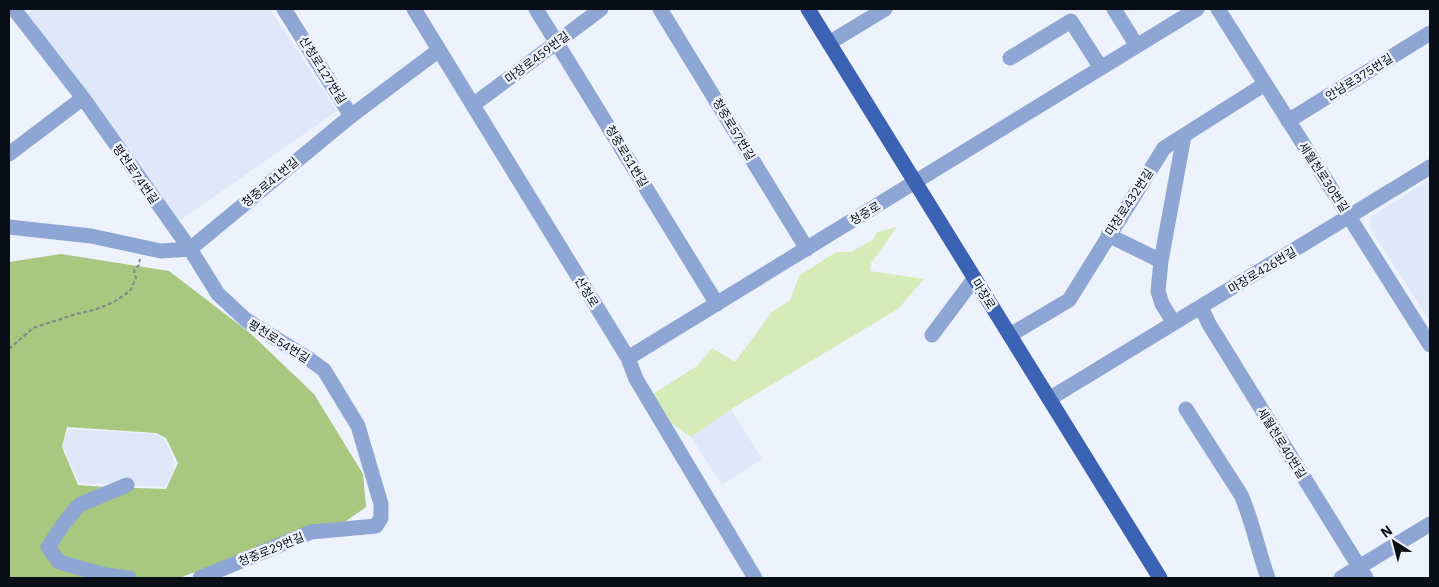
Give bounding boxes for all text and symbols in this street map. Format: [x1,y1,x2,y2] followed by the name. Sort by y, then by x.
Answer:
[502,28,572,86] street label: 마장로459번길
[296,33,350,107] street label: 산청로127번길
[1322,50,1396,104] street label: 안남로375번길
[710,95,758,163] street label: 청중로57번길
[603,122,651,190] street label: 청중로51번길
[1296,139,1352,215] street label: 세월천로30번길
[110,141,162,207] street label: 평천로74번길
[239,154,301,210] street label: 청중로41번길
[1102,166,1156,238] street label: 마장로432번길
[847,198,883,228] street label: 청중로
[1225,244,1299,296] street label: 마장로426번길
[572,274,602,310] street label: 산청로
[969,276,999,312] street label: 마장로
[246,316,312,366] street label: 평천로54번길
[1254,405,1310,481] street label: 세월천로40번길
[1369,517,1419,567] north arrow
[1377,521,1396,542] text: N
[236,529,306,569] street label: 청중로29번길

